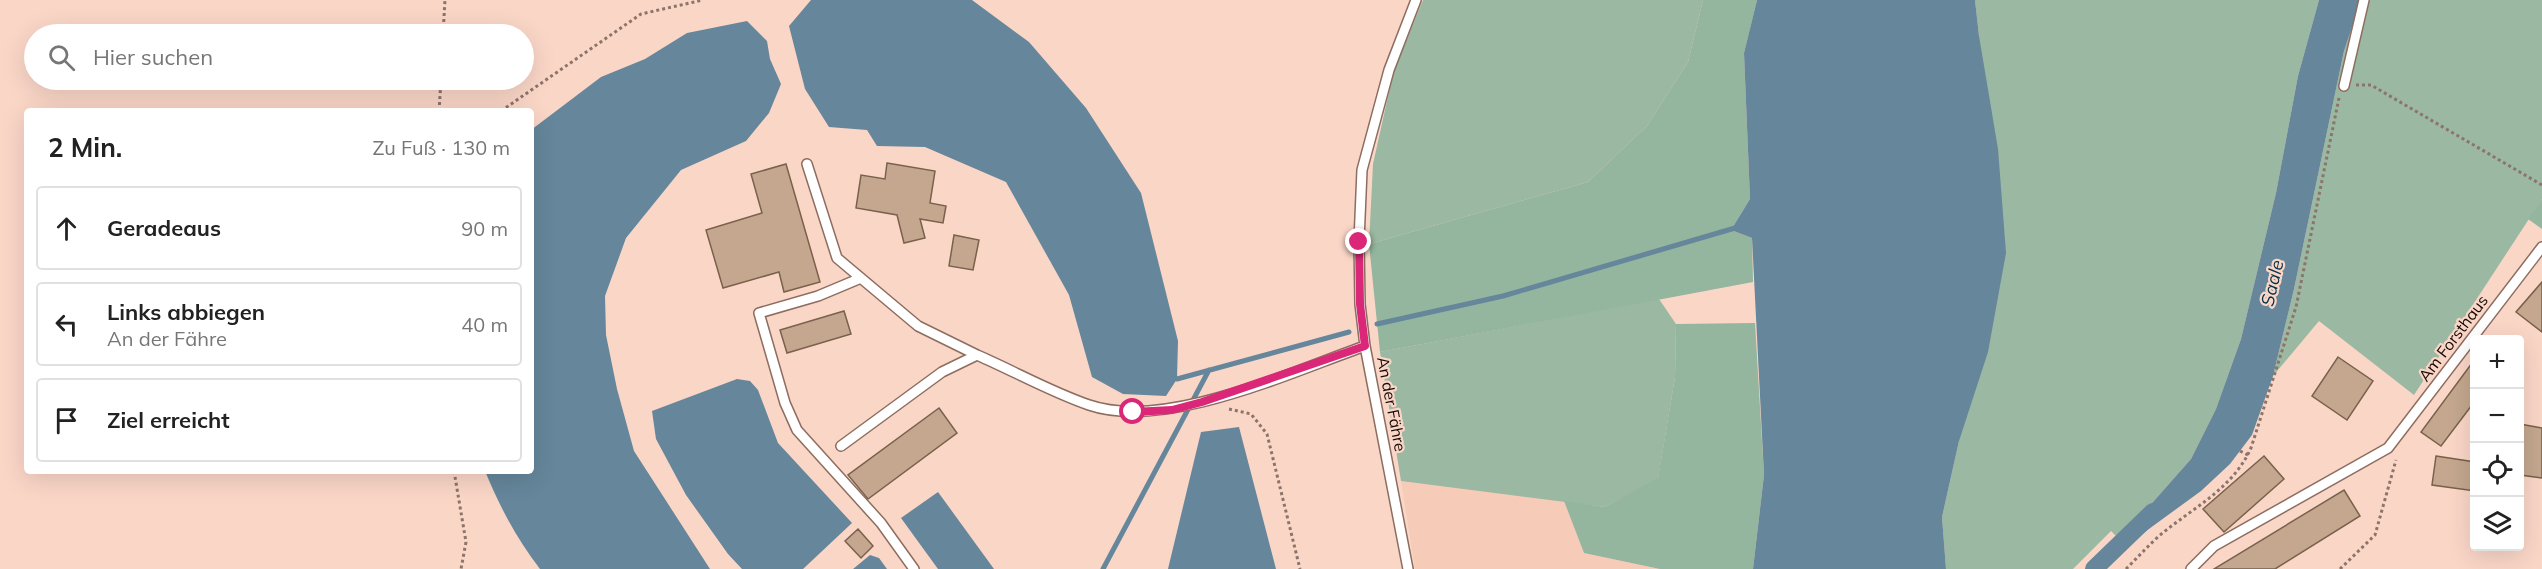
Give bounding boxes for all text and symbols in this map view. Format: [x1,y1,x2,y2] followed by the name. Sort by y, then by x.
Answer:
[24,24,534,90] search box
[45,41,78,74] icon: search
[93,43,213,71] text: Hier suchen
[48,131,122,164] text: 2 Min.
[372,135,510,160] text: Zu Fuß · 130 m
[50,212,83,245] icon: ahead
[107,214,221,242] text: Geradeaus
[461,216,508,241] text: 90 m
[1345,228,1371,254] route end
[2256,257,2289,308] water label: Saale
[2414,291,2492,385] street label: Am Forsthaus
[107,298,265,326] text: Links abbiegen
[50,308,83,341] icon: left
[461,312,508,337] text: 40 m
[107,326,227,351] text: An der Fähre
[2470,335,2524,551] map controls
[2470,335,2524,389] button: +
[1373,355,1411,453] street label: An der Fähre
[2470,389,2524,443] button: −
[1119,398,1145,424] route start
[50,404,83,437] icon: arrive
[107,406,230,434] text: Ziel erreicht
[2470,443,2524,497] button: locate
[2470,497,2524,551] button: layers

